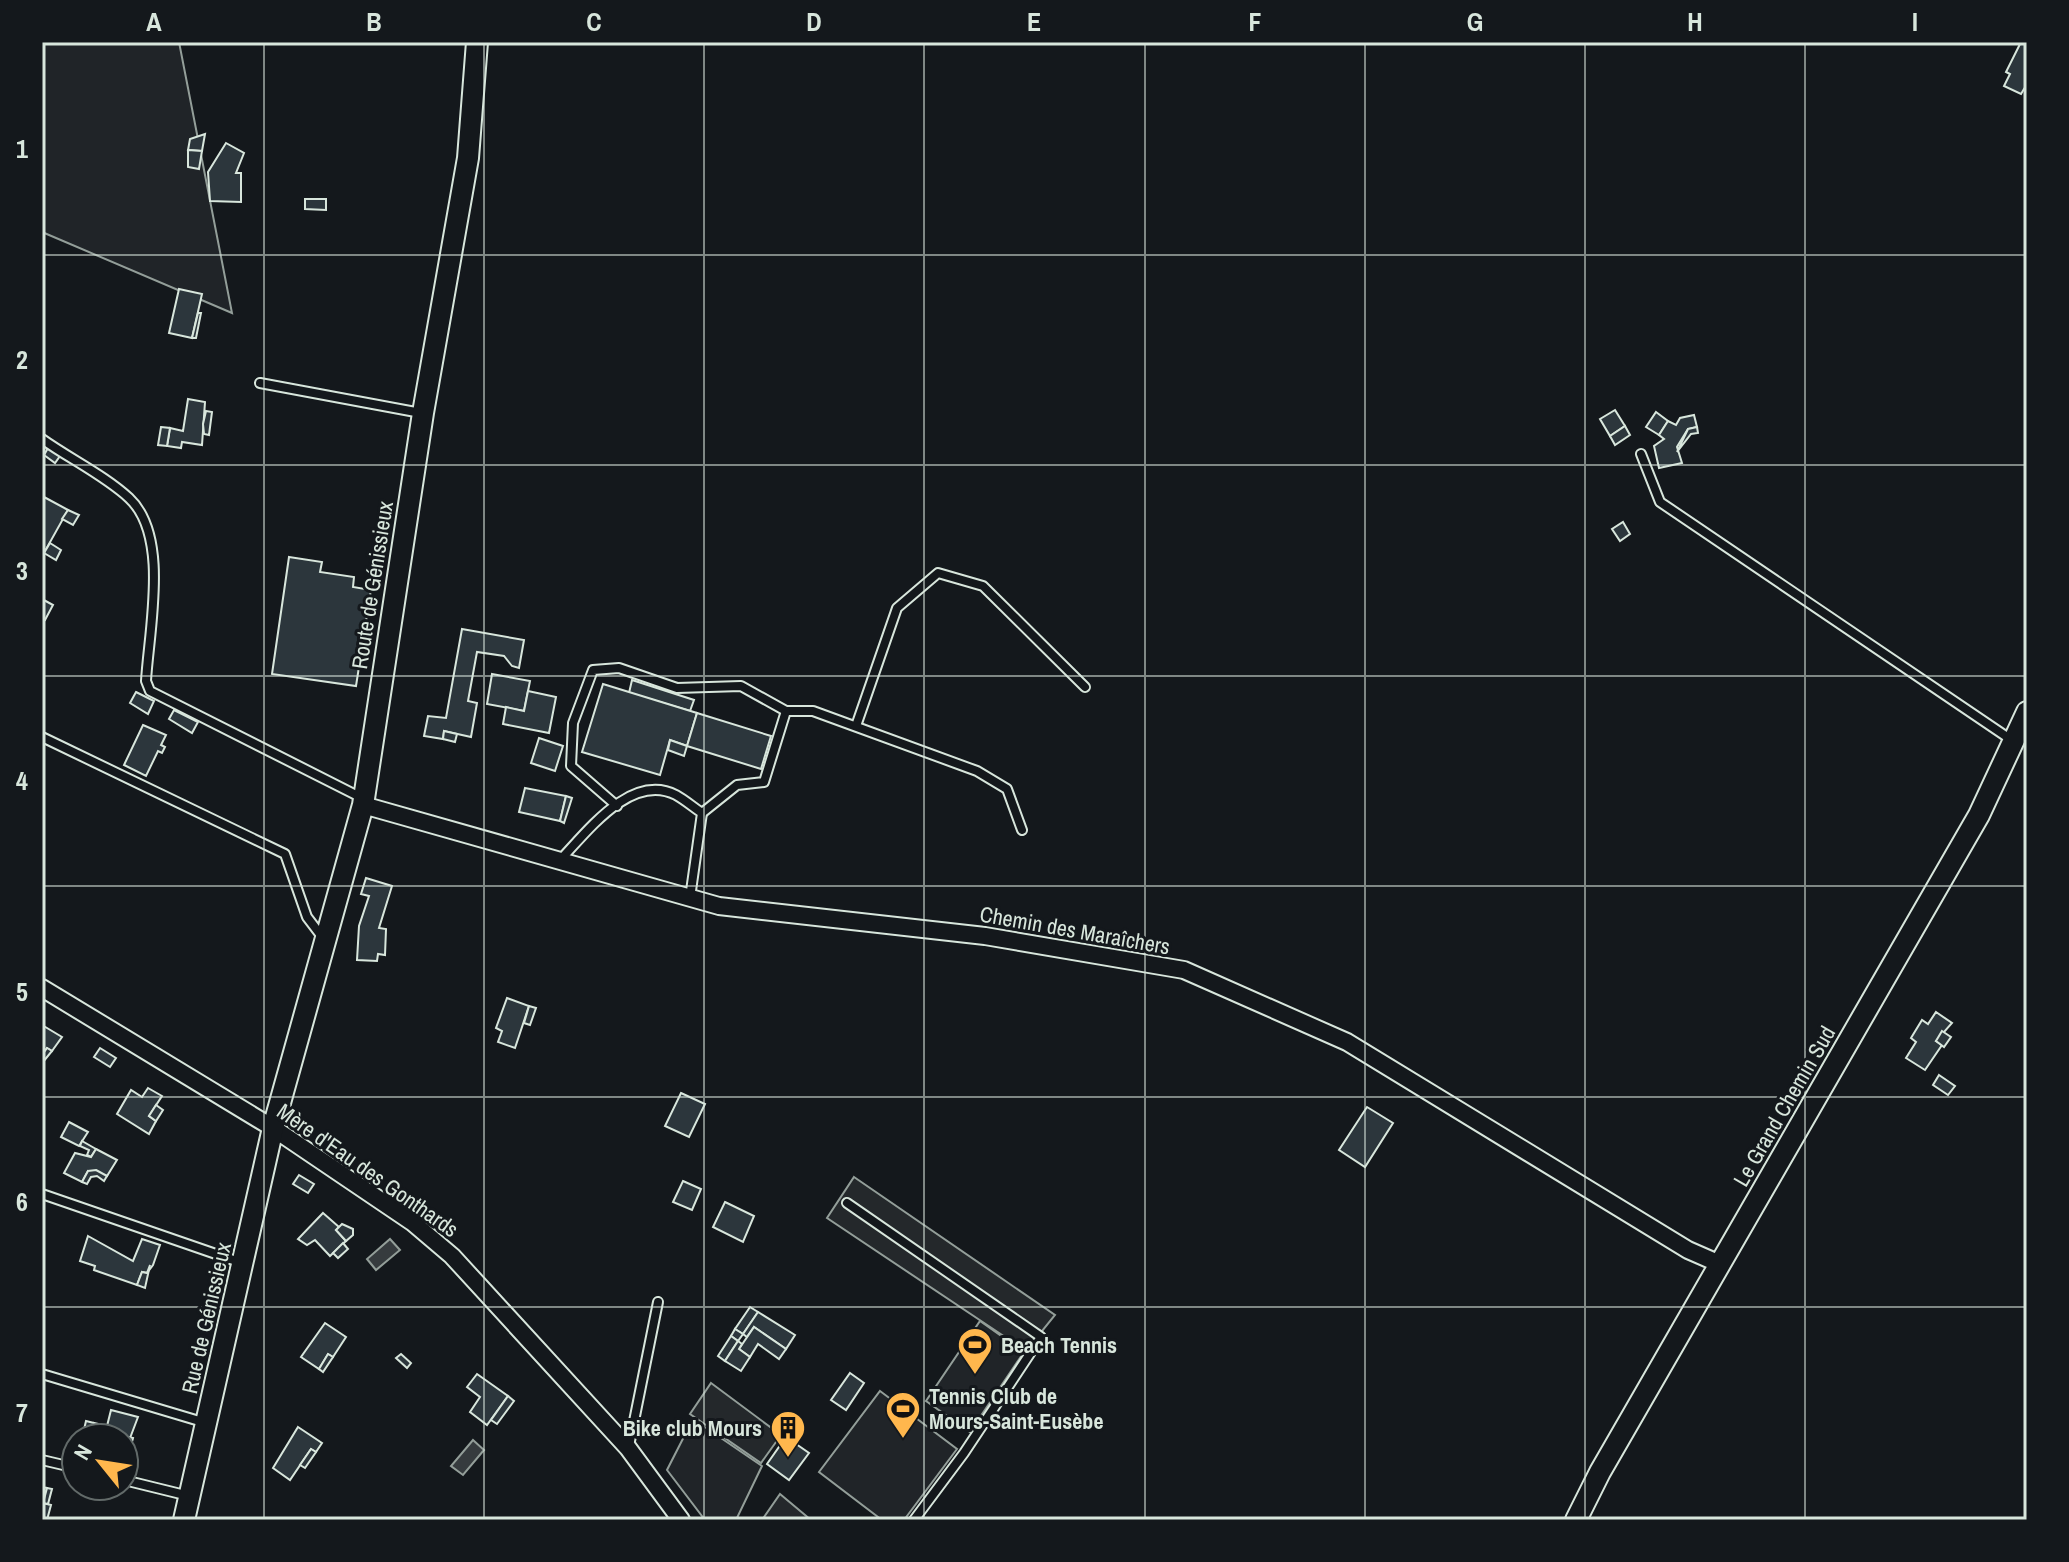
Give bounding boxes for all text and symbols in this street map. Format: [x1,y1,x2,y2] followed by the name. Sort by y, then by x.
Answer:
[146,4,162,39] text: A
[366,4,382,39] text: B
[586,4,602,39] text: C
[806,4,822,39] text: D
[1027,4,1041,39] text: E
[1248,4,1262,39] text: F
[1467,4,1483,39] text: G
[1687,4,1703,39] text: H
[1912,4,1918,39] text: I
[16,131,28,166] text: 1
[16,342,28,377] text: 2
[344,499,400,671] street label: Route de Génissieux
[16,553,28,588] text: 3
[16,763,28,798] text: 4
[978,899,1172,961] street label: Chemin des Maraîchers
[16,974,28,1009] text: 5
[1726,1020,1842,1192] street label: Le Grand Chemin Sud
[271,1096,465,1244] street label: Mère d'Eau des Gonthards
[16,1184,28,1219] text: 6
[174,1239,238,1397] street label: Rue de Génissieux
[956,1326,994,1376] sports icon: Beach Tennis
[1001,1330,1117,1360] place label: Beach Tennis
[929,1381,1103,1436] place label: Tennis Club de Mours-Saint-Eusèbe
[884,1390,922,1440] sports icon: Tennis Club de Mours-Saint-Eusèbe
[16,1395,28,1430] text: 7
[769,1409,807,1459] building icon: Bike club Mours
[623,1413,762,1443] place label: Bike club Mours
[60,1422,140,1502] north arrow
[66,1439,99,1465] text: N

